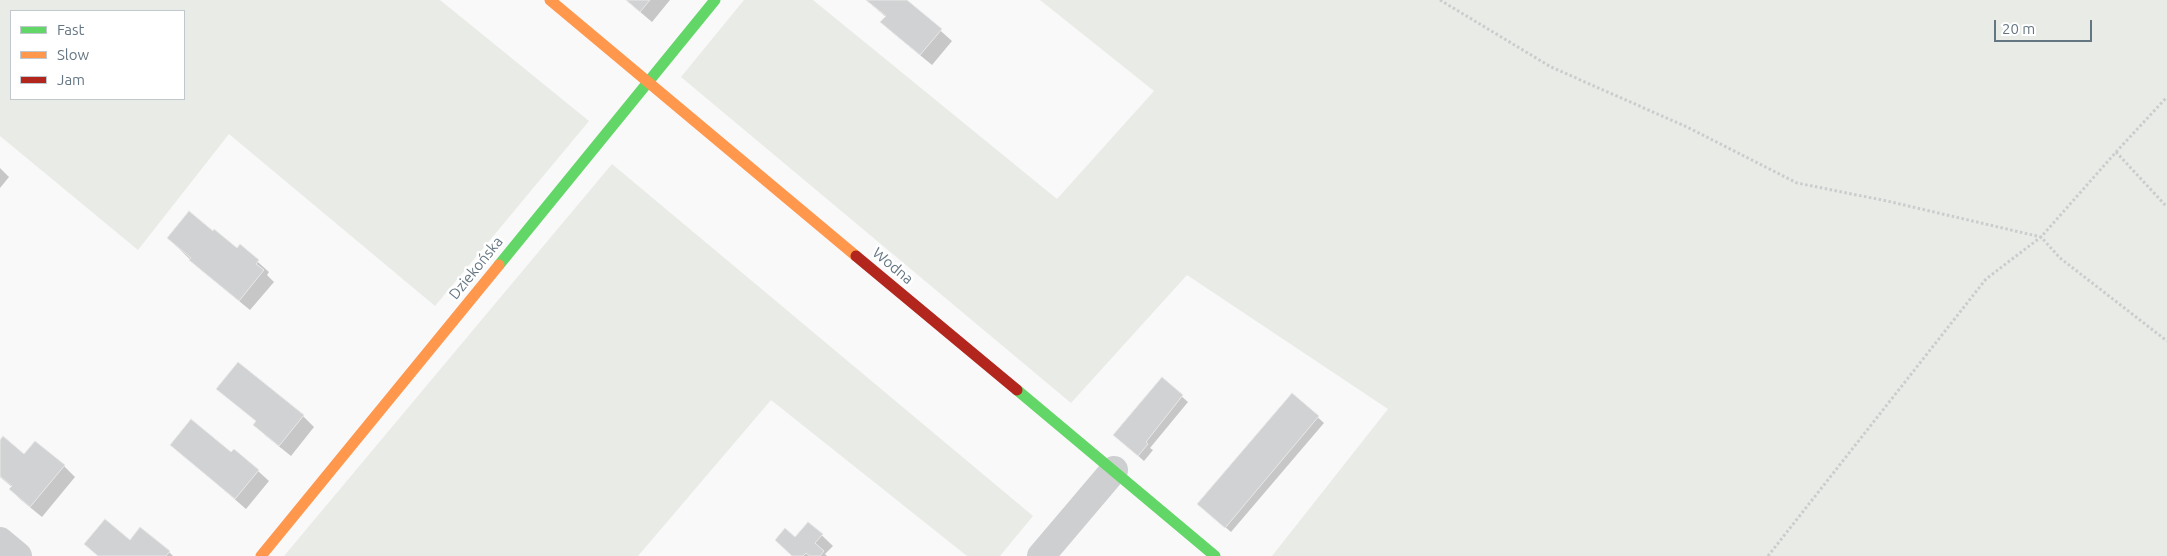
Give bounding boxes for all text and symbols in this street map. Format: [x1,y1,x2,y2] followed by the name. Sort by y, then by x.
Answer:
[10,10,185,100] legend
[1997,10,2094,42] scale bar
[2002,20,2035,37] text: 20 m
[57,21,84,38] text: Fast
[57,46,89,63] text: Slow
[57,71,85,88] text: Jam
[445,233,507,303] street label: Dziekońska
[869,244,917,288] street label: Wodna

